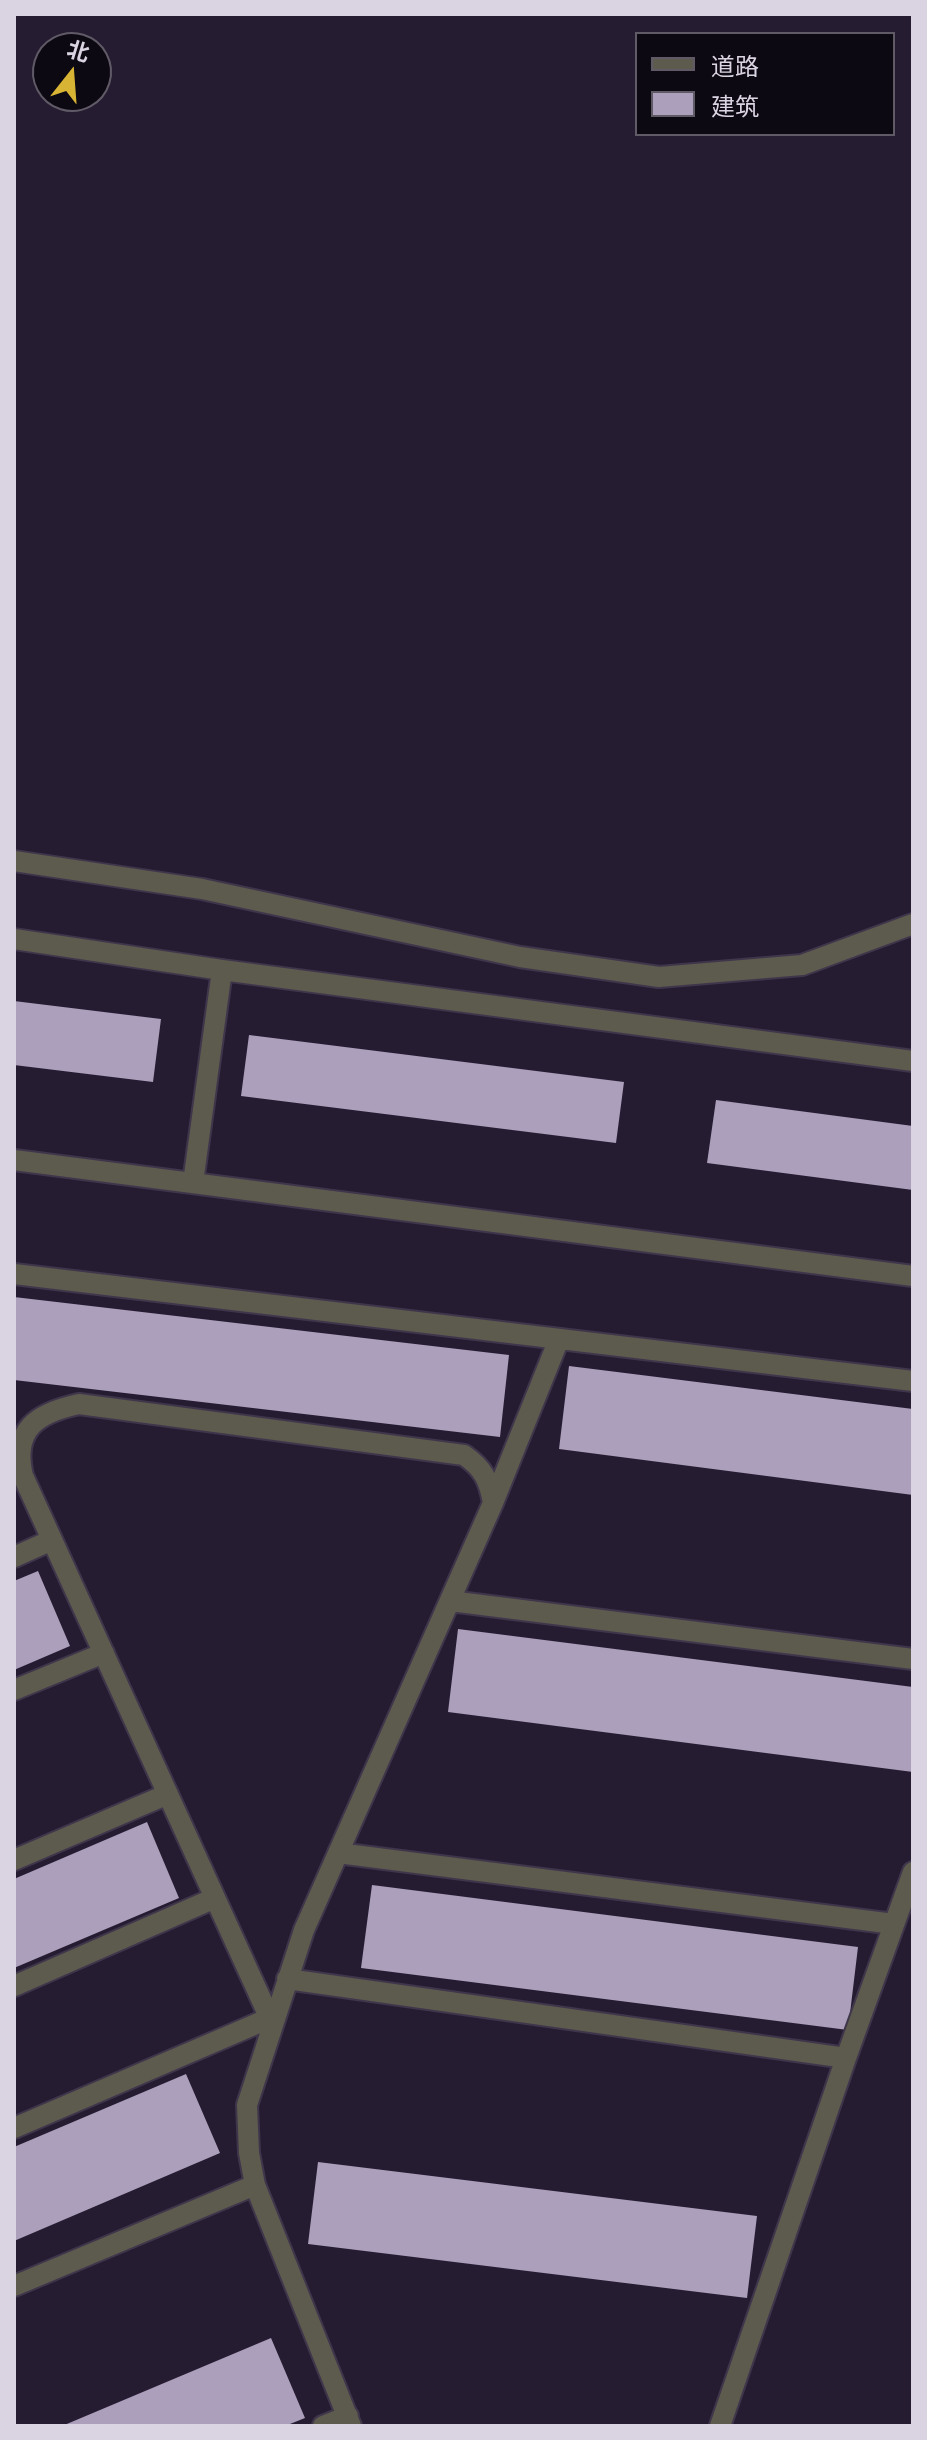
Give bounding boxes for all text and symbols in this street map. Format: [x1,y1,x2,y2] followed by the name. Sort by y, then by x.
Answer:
[32,32,112,112] north arrow
[635,32,895,136] legend
[64,34,93,67] text: 北
[711,51,759,80] text: 道路
[711,91,759,120] text: 建筑

